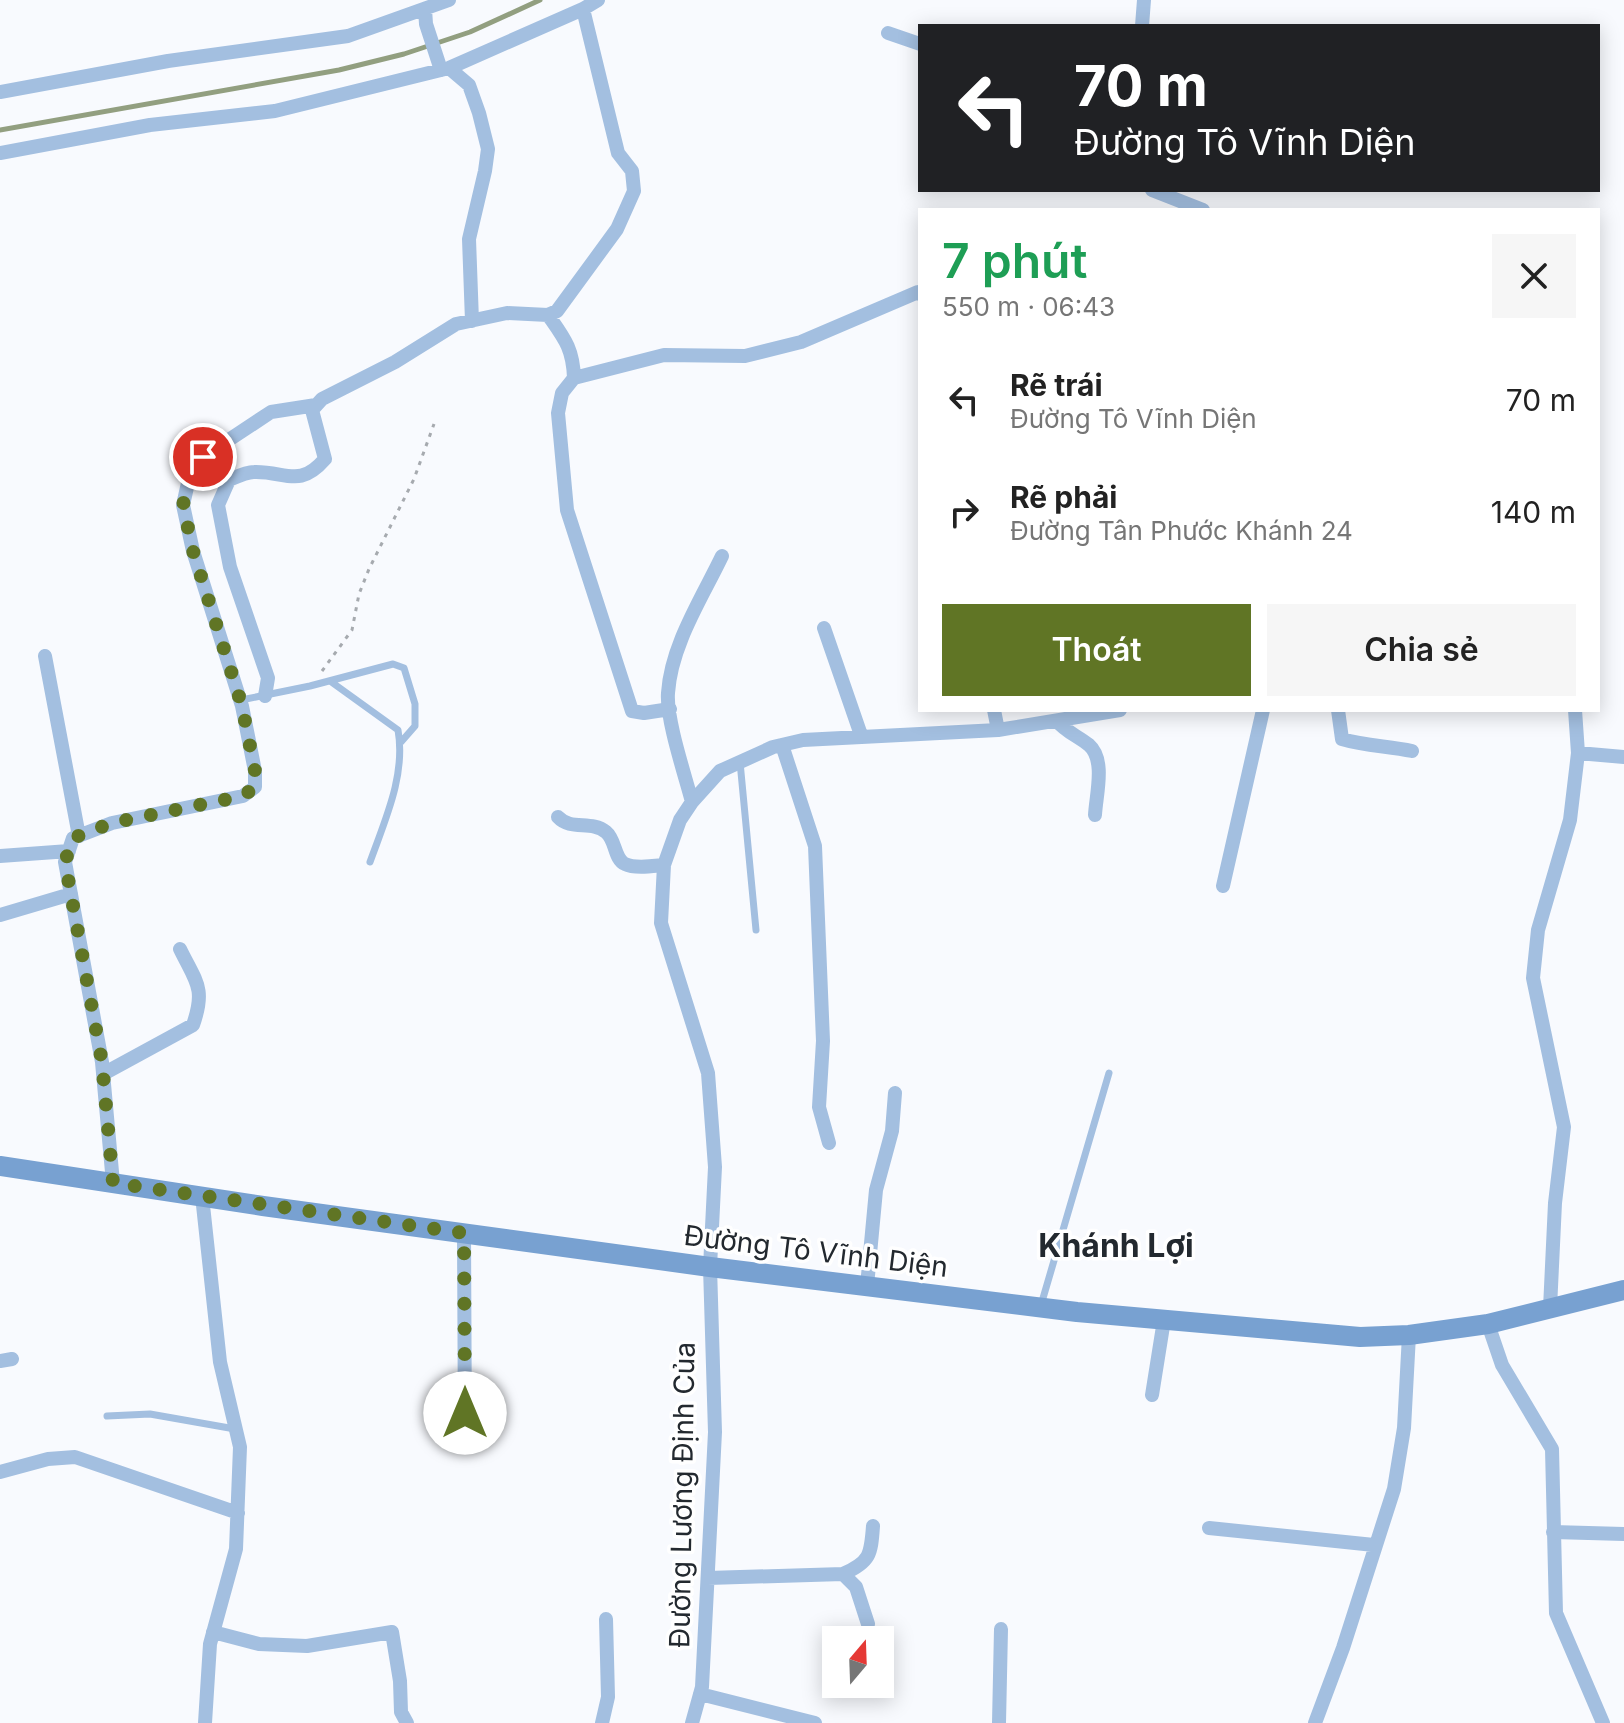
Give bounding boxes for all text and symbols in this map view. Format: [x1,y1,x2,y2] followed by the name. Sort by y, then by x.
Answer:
[1074,52,1208,120] text: 70 m
[942,56,1046,160] icon: left
[1074,120,1416,164] text: Đường Tô Vĩnh Diện
[942,231,1087,290] text: 7 phút
[1492,234,1576,318] button: close
[942,291,1115,322] text: 550 m · 06:43
[1010,367,1103,403] text: Rẽ trái
[942,378,986,422] icon: left
[1506,382,1576,418] text: 70 m
[1010,403,1257,434] text: Đường Tô Vĩnh Diện
[169,423,237,491] pin
[181,435,225,479] icon: arrive
[1010,479,1117,515] text: Rẽ phải
[942,490,986,534] icon: right
[1491,494,1576,530] text: 140 m
[1010,515,1353,546] text: Đường Tân Phước Khánh 24
[942,604,1251,696] button: Thoát
[1267,604,1576,696] button: Chia sẻ
[682,1218,950,1284] street label: Đường Tô Vĩnh Diện
[1038,1226,1194,1265] district label: Khánh Lợi
[662,1342,702,1648] street label: Đường Lương Định Của
[423,1371,507,1455] position arrow
[822,1626,894,1698] north arrow
[822,1626,894,1698] map controls

